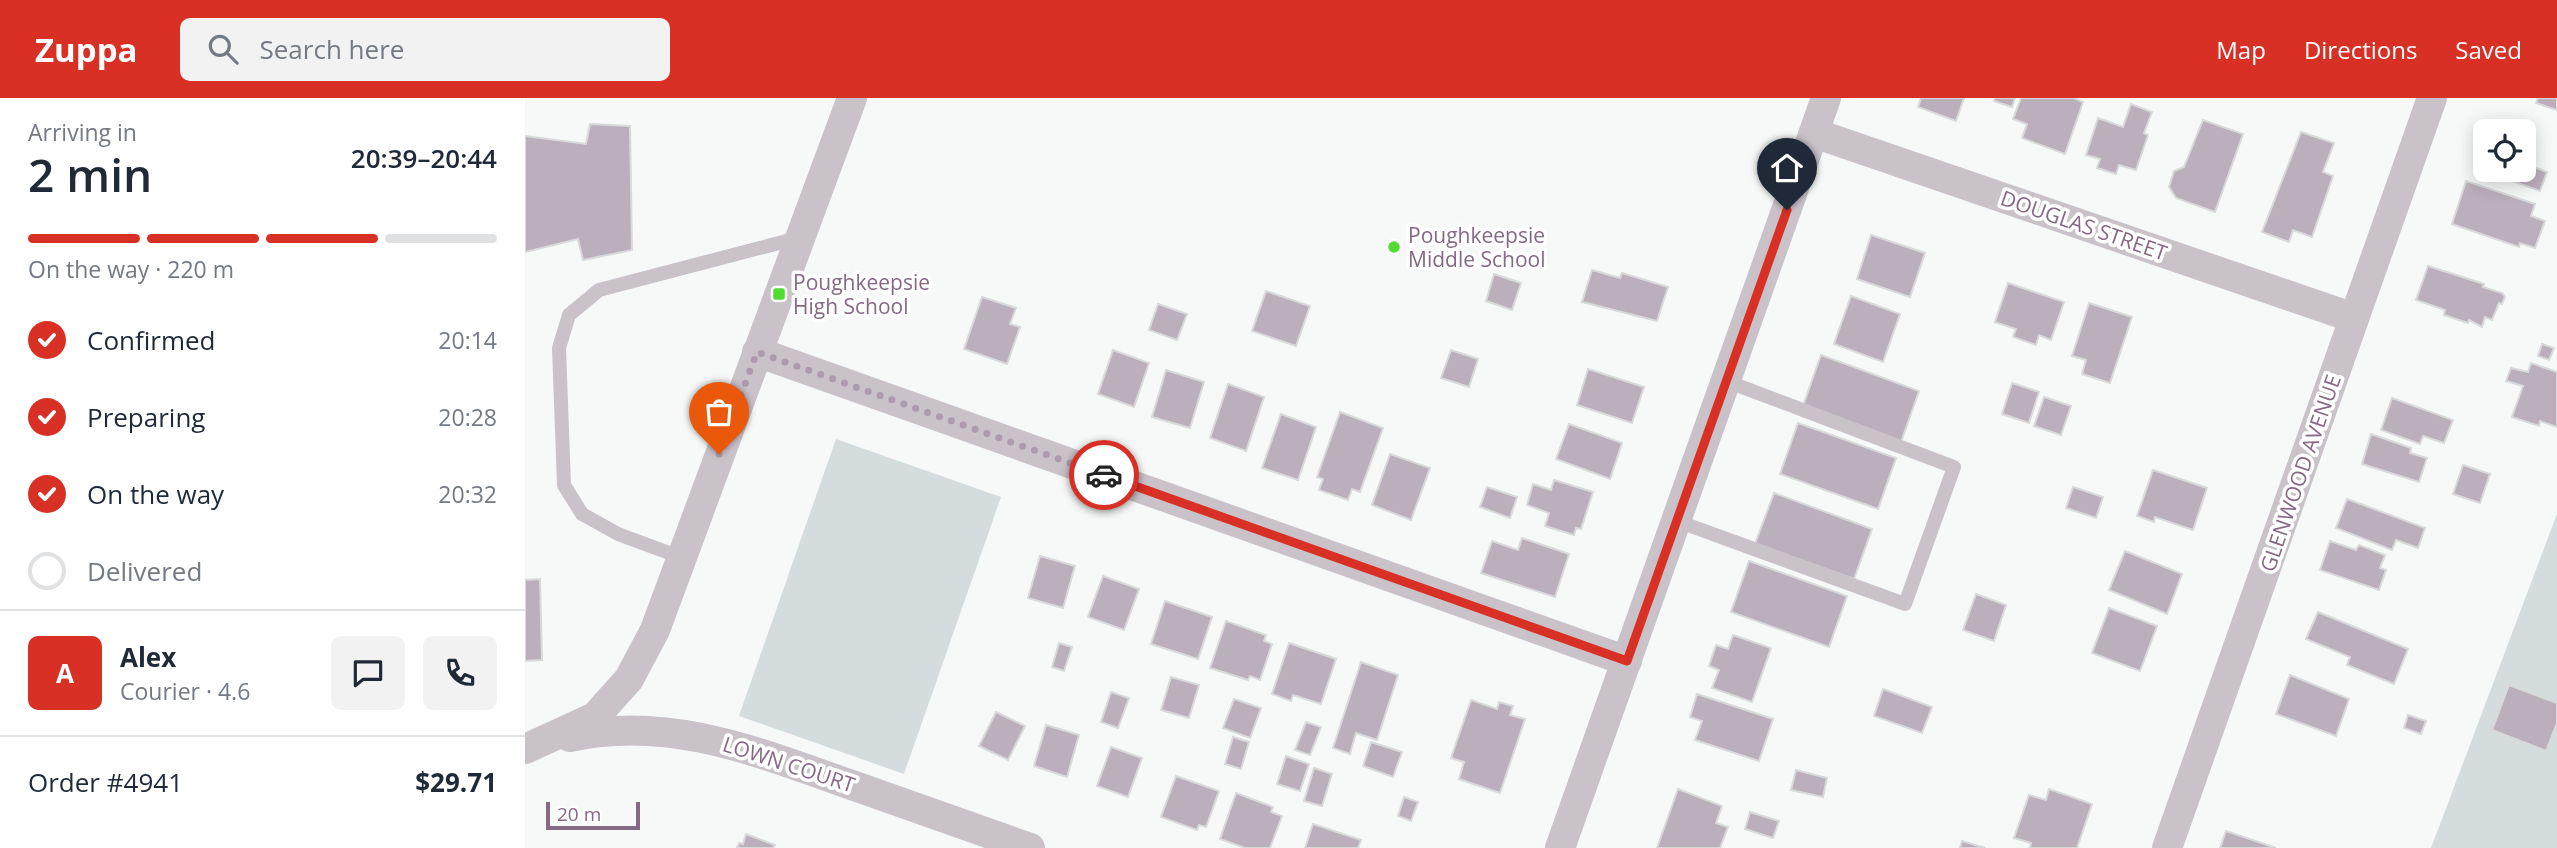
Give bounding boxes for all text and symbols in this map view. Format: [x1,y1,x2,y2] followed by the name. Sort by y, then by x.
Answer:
[180,18,670,81] search box
[35,27,138,72] text: Zuppa
[204,30,242,68] icon: search
[260,31,404,67] text: Search here
[2216,33,2266,66] text: Map
[2304,33,2417,66] text: Directions
[2455,33,2522,66] text: Saved
[28,116,137,148] text: Arriving in
[2473,119,2536,182] map controls
[2473,119,2536,182] button: locate
[1757,138,1817,210] pin
[351,140,497,176] text: 20:39–20:44
[28,143,152,205] text: 2 min
[1768,149,1806,187] icon: home
[1997,183,2171,267] street label: DOUGLAS STREET
[1408,221,1545,273] place label: Poughkeepsie Middle School
[1386,239,1402,255] marker: Poughkeepsie Middle School
[28,253,234,285] text: On the way · 220 m
[793,268,930,320] place label: Poughkeepsie High School
[771,286,787,302] marker: Poughkeepsie High School
[28,321,66,359] icon: check
[87,322,215,358] text: Confirmed
[438,324,497,356] text: 20:14
[2253,371,2347,575] street label: GLENWOOD AVENUE
[689,382,749,454] pin
[700,393,738,431] icon: bag
[28,398,66,436] icon: check
[87,399,205,435] text: Preparing
[438,401,497,433] text: 20:28
[1069,440,1139,510] courier
[1085,456,1123,494] icon: car
[28,475,66,513] icon: check
[87,476,224,512] text: On the way
[438,478,497,510] text: 20:32
[87,553,202,589] text: Delivered
[331,636,405,710] button: chat
[423,636,497,710] button: phone
[120,639,176,675] text: Alex
[56,655,74,691] text: A
[120,675,250,707] text: Courier · 4.6
[719,729,859,799] street label: LOWN COURT
[28,764,183,800] text: Order #4941
[415,764,497,800] text: $29.71
[546,799,641,831] scale bar
[557,801,601,827] text: 20 m

